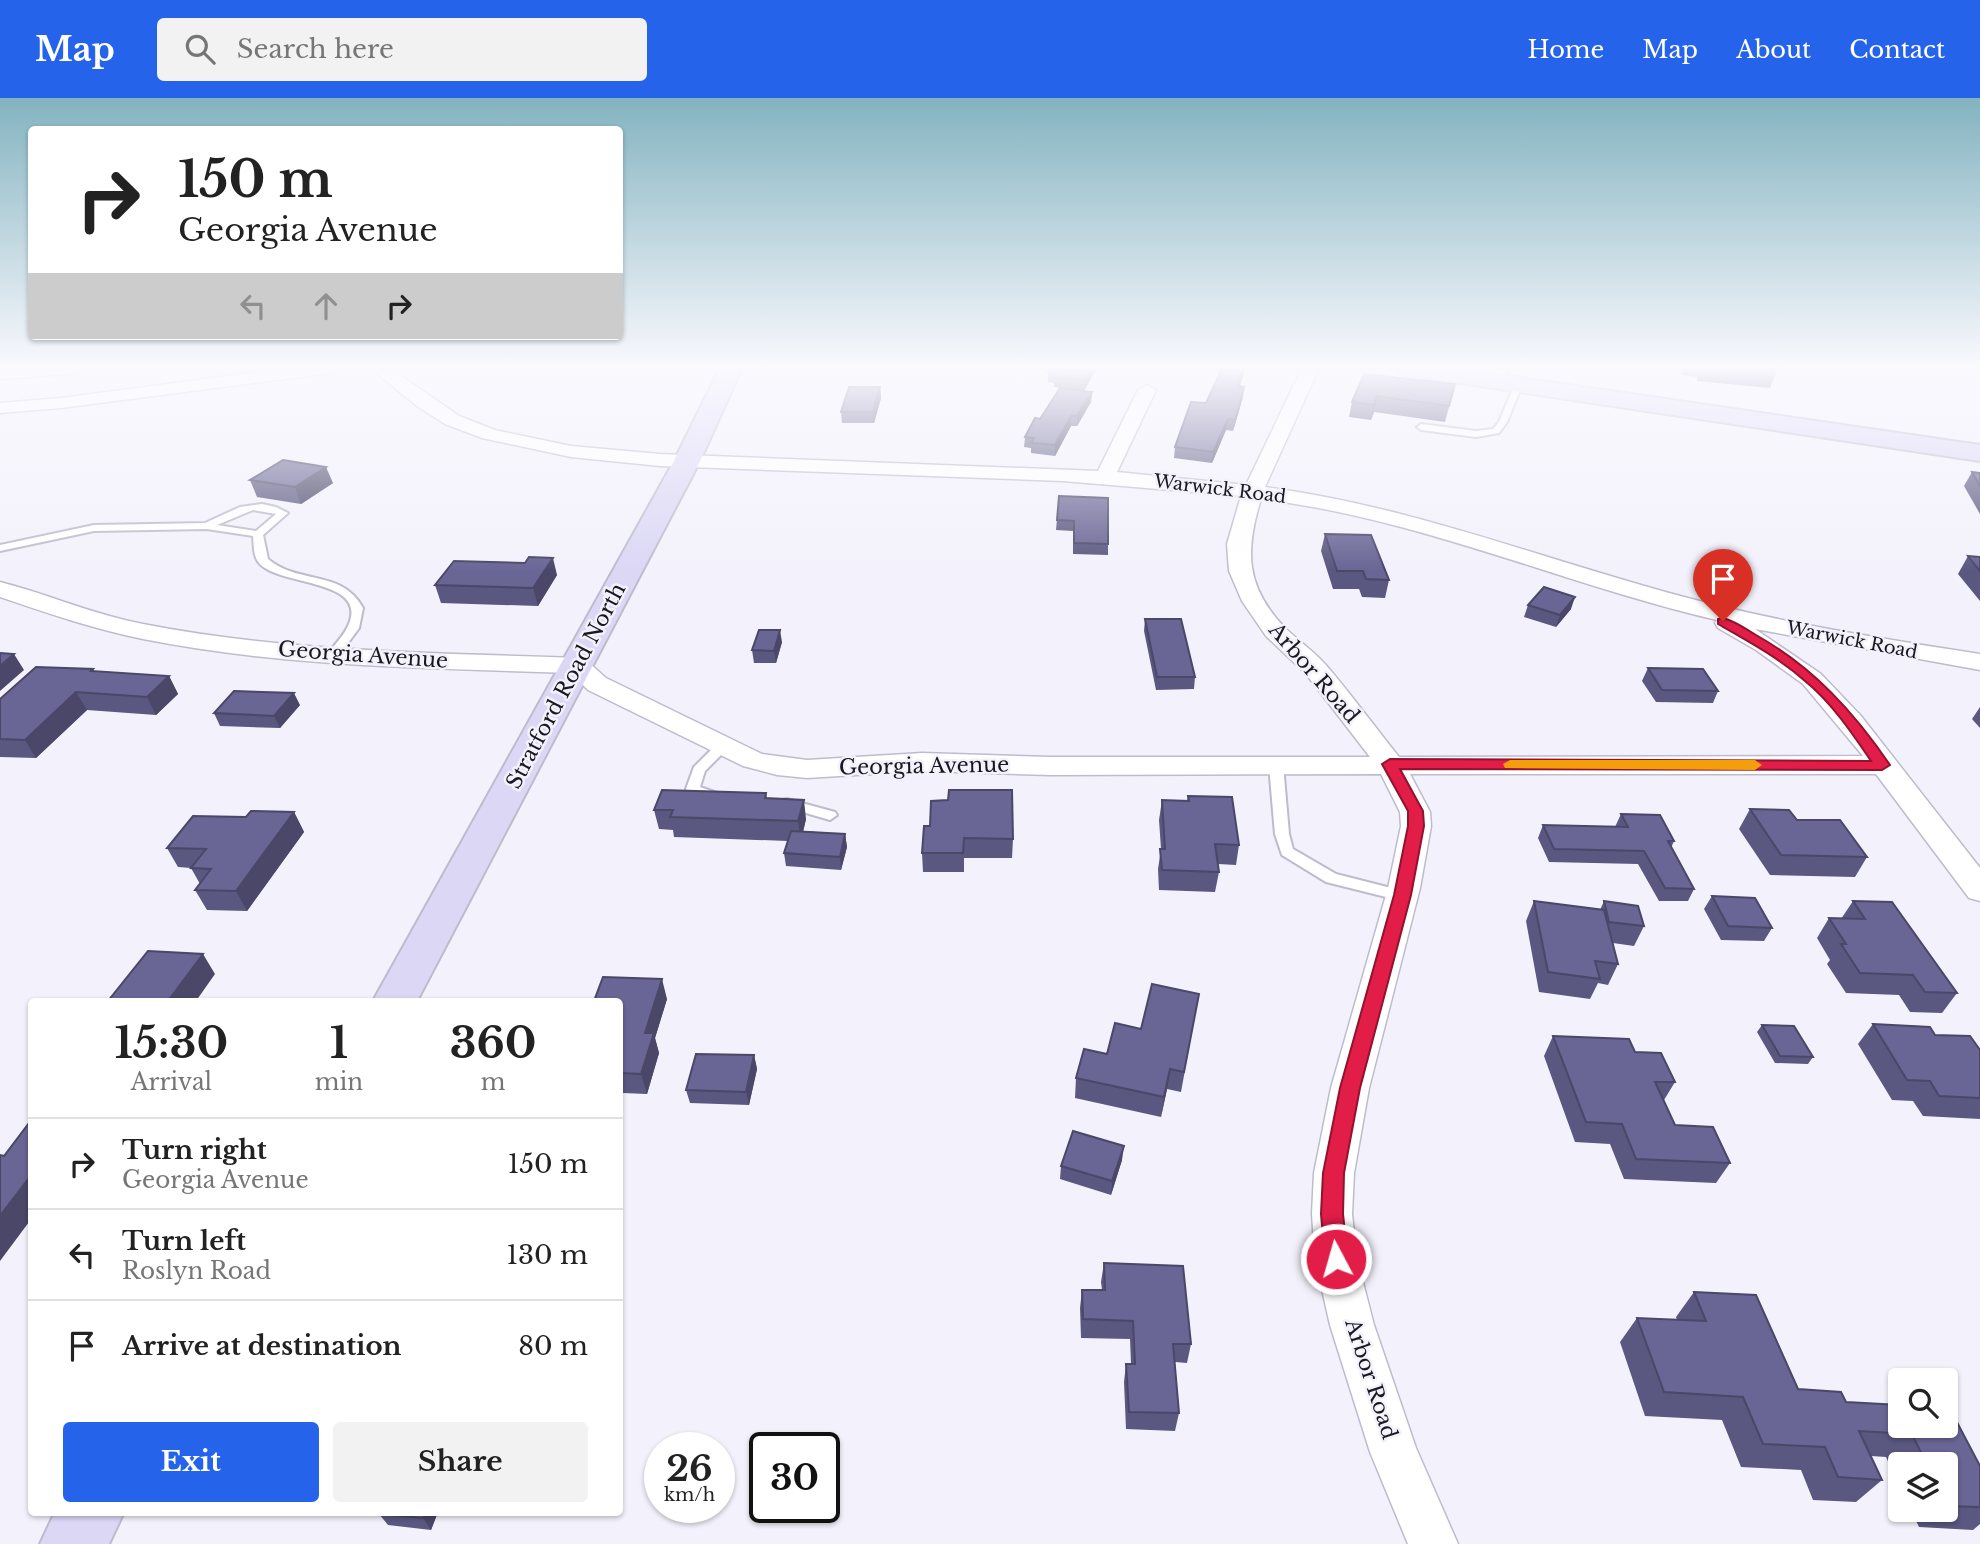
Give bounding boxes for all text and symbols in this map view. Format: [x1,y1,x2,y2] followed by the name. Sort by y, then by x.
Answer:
[157,18,647,81] search box
[35,29,115,70] text: Map
[181,30,219,68] icon: search
[237,33,394,65] text: Search here
[1528,35,1604,64] text: Home
[1642,35,1698,64] text: Map
[1736,35,1811,64] text: About
[1849,35,1945,64] text: Contact
[178,149,333,210] text: 150 m
[63,154,154,245] icon: right
[178,210,438,250] text: Georgia Avenue
[234,287,272,325] icon: left
[307,287,345,325] icon: ahead
[380,287,418,325] icon: right
[1152,470,1287,508] street label: Warwick Road
[1693,549,1753,621] pin
[1704,560,1742,598] icon: arrive
[501,579,631,793] street label: Stratford Road North
[1784,616,1919,664] street label: Warwick Road
[1263,617,1365,729] street label: Arbor Road
[277,636,449,674] street label: Georgia Avenue
[839,752,1009,780] street label: Georgia Avenue
[115,1017,228,1069] text: 15:30
[330,1017,348,1069] text: 1
[450,1017,536,1069] text: 360
[131,1068,212,1096] text: Arrival
[315,1068,363,1096] text: min
[481,1068,505,1096] text: m
[122,1134,267,1166] text: Turn right
[63,1145,101,1183] icon: right
[508,1148,588,1180] text: 150 m
[122,1166,309,1194] text: Georgia Avenue
[1299,1222,1373,1296] position arrow
[122,1225,246,1257] text: Turn left
[63,1236,101,1274] icon: left
[506,1239,588,1271] text: 130 m
[122,1257,271,1285] text: Roslyn Road
[1339,1315,1403,1442] street label: Arbor Road
[63,1327,101,1365] icon: arrive
[122,1330,402,1362] text: Arrive at destination
[518,1330,588,1362] text: 80 m
[1888,1368,1958,1522] map controls
[1888,1368,1958,1438] button: search
[63,1422,319,1502] button: Exit
[333,1422,588,1502] button: Share
[749,1432,840,1523] speed limit sign: 30
[666,1447,713,1490] text: 26
[1888,1452,1958,1522] button: layers
[664,1484,715,1506] text: km/h

